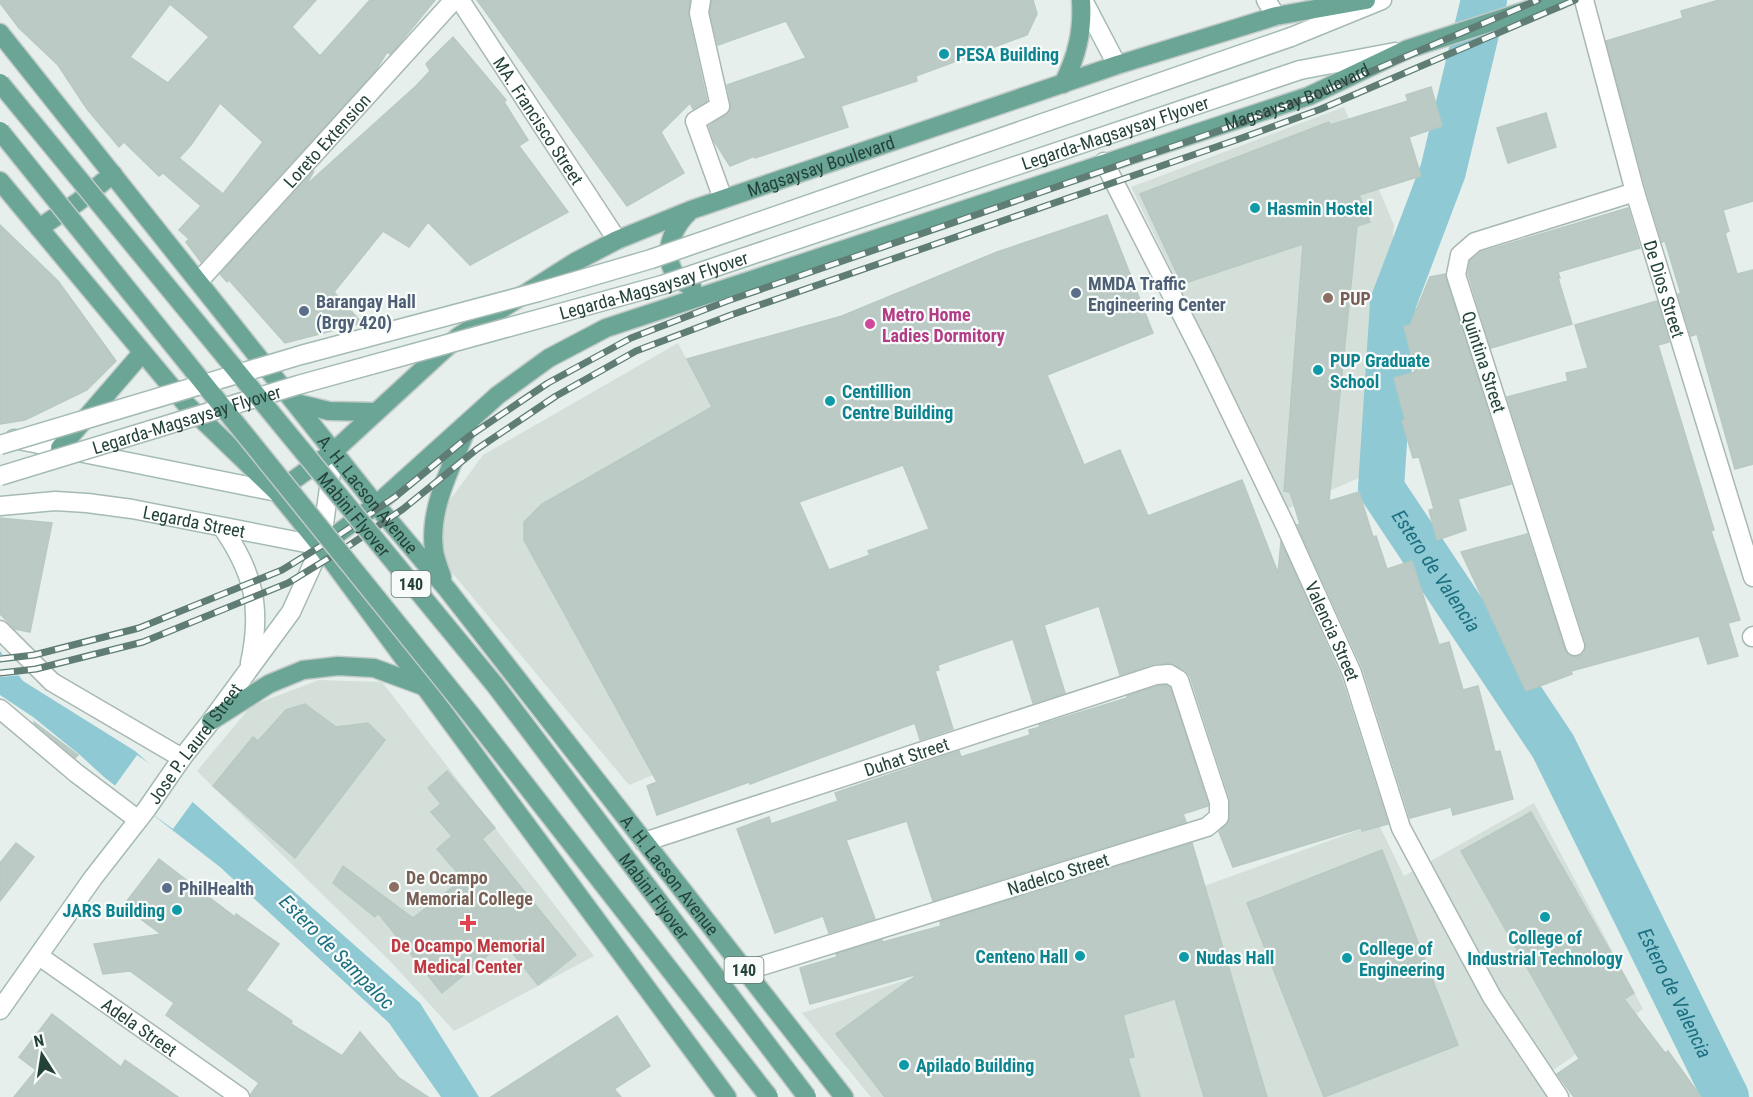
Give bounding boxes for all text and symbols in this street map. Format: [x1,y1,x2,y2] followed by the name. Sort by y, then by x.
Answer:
[956,44,1059,65] place label: PESA Building
[937,47,951,61] marker: PESA Building
[489,53,588,188] street label: MA. Francisco Street
[1221,58,1373,134] street label: Magsaysay Boulevard
[279,89,375,191] street label: Loreto Extension
[1019,91,1212,174] street label: Legarda-Magsaysay Flyover
[744,131,897,201] street label: Magsaysay Boulevard
[1267,198,1372,219] place label: Hasmin Hostel
[1248,201,1262,215] marker: Hasmin Hostel
[1640,238,1690,340] street label: De Dios Street
[557,246,751,323] street label: Legarda-Magsaysay Flyover
[1088,273,1226,315] place label: MMDA Traffic Engineering Center
[1069,286,1083,300] marker: MMDA Traffic Engineering Center
[1340,288,1371,309] place label: PUP
[316,291,416,334] place label: Barangay Hall (Brgy 420)
[1321,291,1335,305] marker: PUP
[297,304,311,318] marker: Barangay Hall (Brgy 420)
[882,304,1005,346] place label: Metro Home Ladies Dormitory
[1458,309,1510,415] street label: Quintina Street
[863,317,877,331] marker: Metro Home Ladies Dormitory
[1330,350,1430,392] place label: PUP Graduate School
[1311,363,1325,377] marker: PUP Graduate School
[90,380,284,458] street label: Legarda-Magsaysay Flyover
[842,381,953,423] place label: Centillion Centre Building
[823,394,837,408] marker: Centillion Centre Building
[314,431,423,558] street label: A. H. Lacson Avenue
[314,468,396,561] street label: Mabini Flyover
[141,501,247,541] street label: Legarda Street
[1387,505,1486,637] water label: Estero de Valencia
[392,571,430,597] road number: 140
[1301,578,1364,683] street label: Valencia Street
[143,679,246,808] street label: Jose P. Laurel Street
[861,733,951,780] street label: Duhat Street
[617,810,724,939] street label: A. H. Lacson Avenue
[615,849,694,944] street label: Mabini Flyover
[1005,849,1111,899] street label: Nadelco Street
[406,867,533,909] place label: De Ocampo Memorial College
[179,878,254,899] place label: PhilHealth
[387,880,401,894] marker: De Ocampo Memorial College
[160,881,174,895] marker: PhilHealth
[275,890,399,1014] water label: Estero de Sampaloc
[62,900,165,921] place label: JARS Building
[170,903,184,917] marker: JARS Building
[1538,910,1552,924] marker: College of Industrial Technology
[459,914,477,932] marker: De Ocampo Memorial Medical Center
[1633,924,1717,1062] water label: Estero de Valencia
[1467,927,1623,969] place label: College of Industrial Technology
[391,935,545,977] place label: De Ocampo Memorial Medical Center
[1359,938,1445,980] place label: College of Engineering
[976,946,1068,967] place label: Centeno Hall
[1196,947,1274,968] place label: Nudas Hall
[1073,949,1087,963] marker: Centeno Hall
[1177,950,1191,964] marker: Nudas Hall
[1340,951,1354,965] marker: College of Engineering
[724,957,764,983] road number: 140
[98,993,181,1060] street label: Adela Street
[12,1025,72,1085] north arrow
[32,1031,46,1051] text: N
[916,1055,1034,1076] place label: Apilado Building
[897,1058,911,1072] marker: Apilado Building

